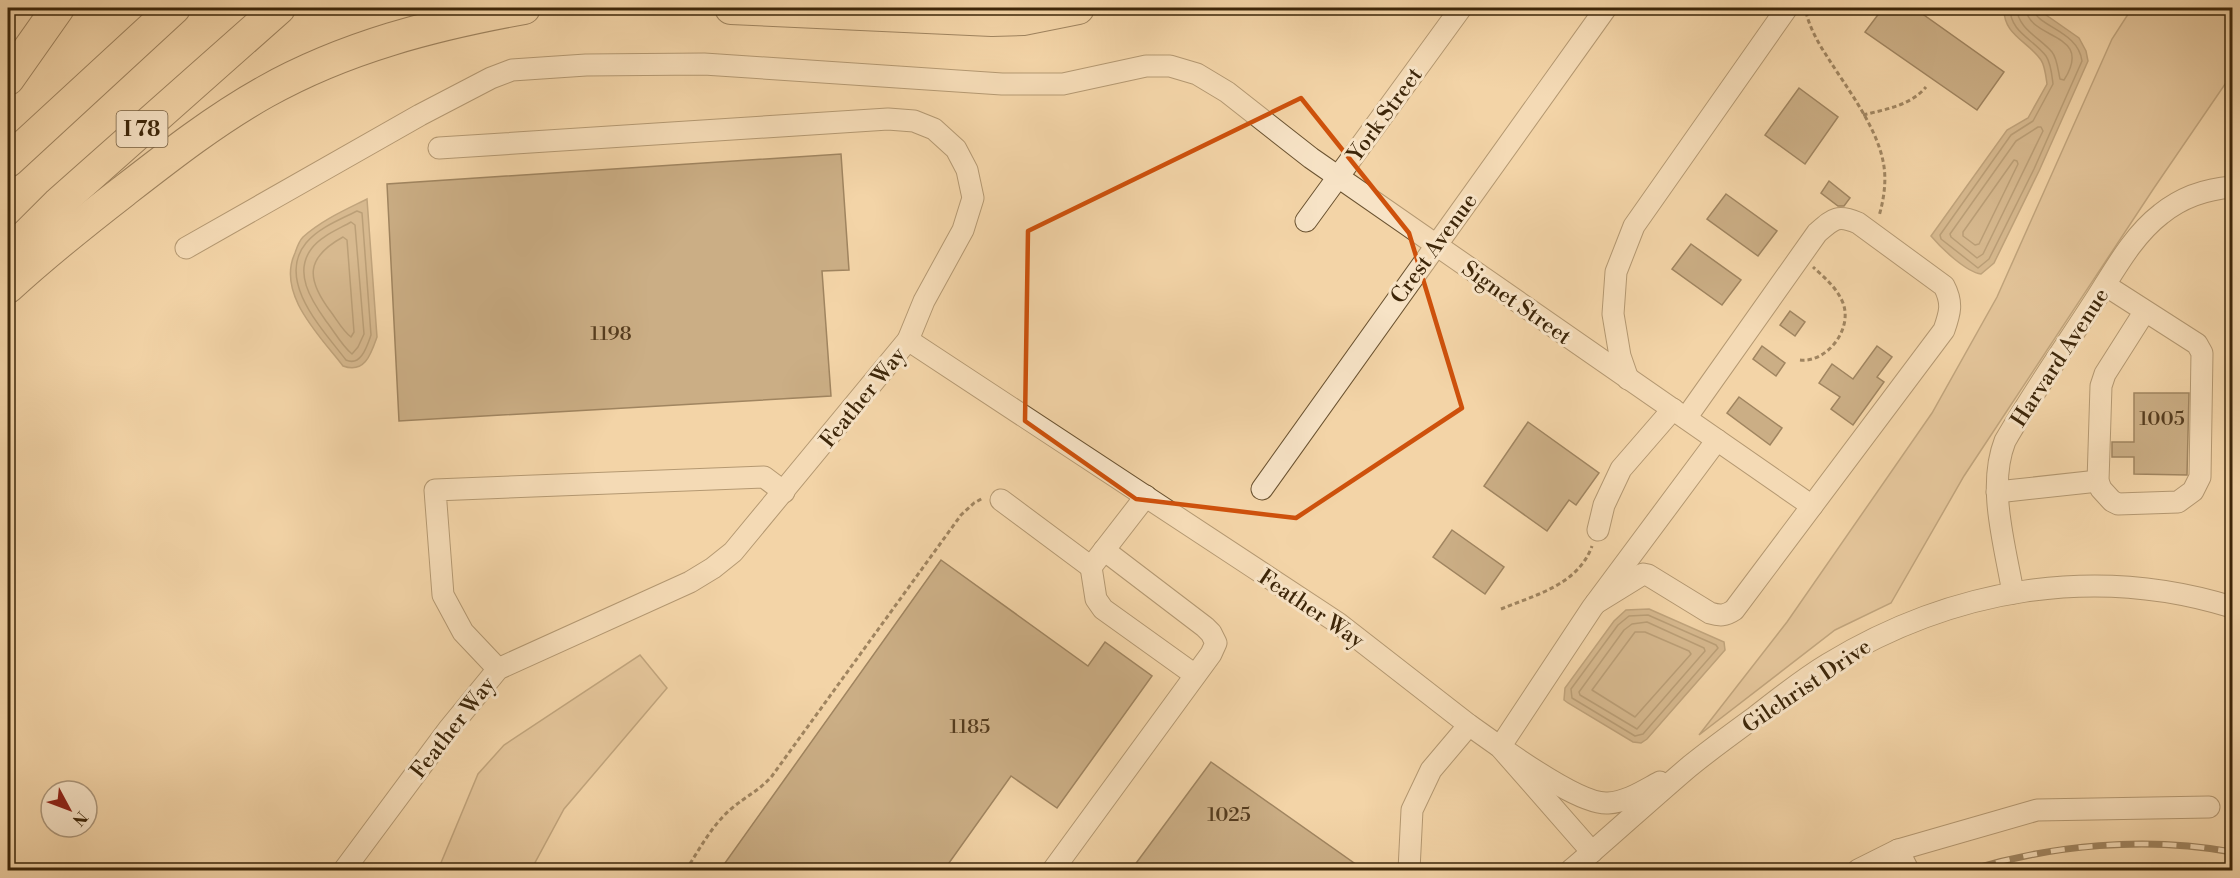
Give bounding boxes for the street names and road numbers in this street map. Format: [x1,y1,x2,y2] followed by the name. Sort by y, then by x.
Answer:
[1341,62,1429,168] street label: York Street
[116,111,168,147] road number: I 78
[1385,188,1483,309] street label: Crest Avenue
[1456,256,1576,351] street label: Signet Street
[2005,283,2115,432] street label: Harvard Avenue
[814,342,912,454] street label: Feather Way
[1253,564,1369,655] street label: Feather Way
[1737,633,1876,739] street label: Gilchrist Drive
[405,671,501,784] street label: Feather Way

